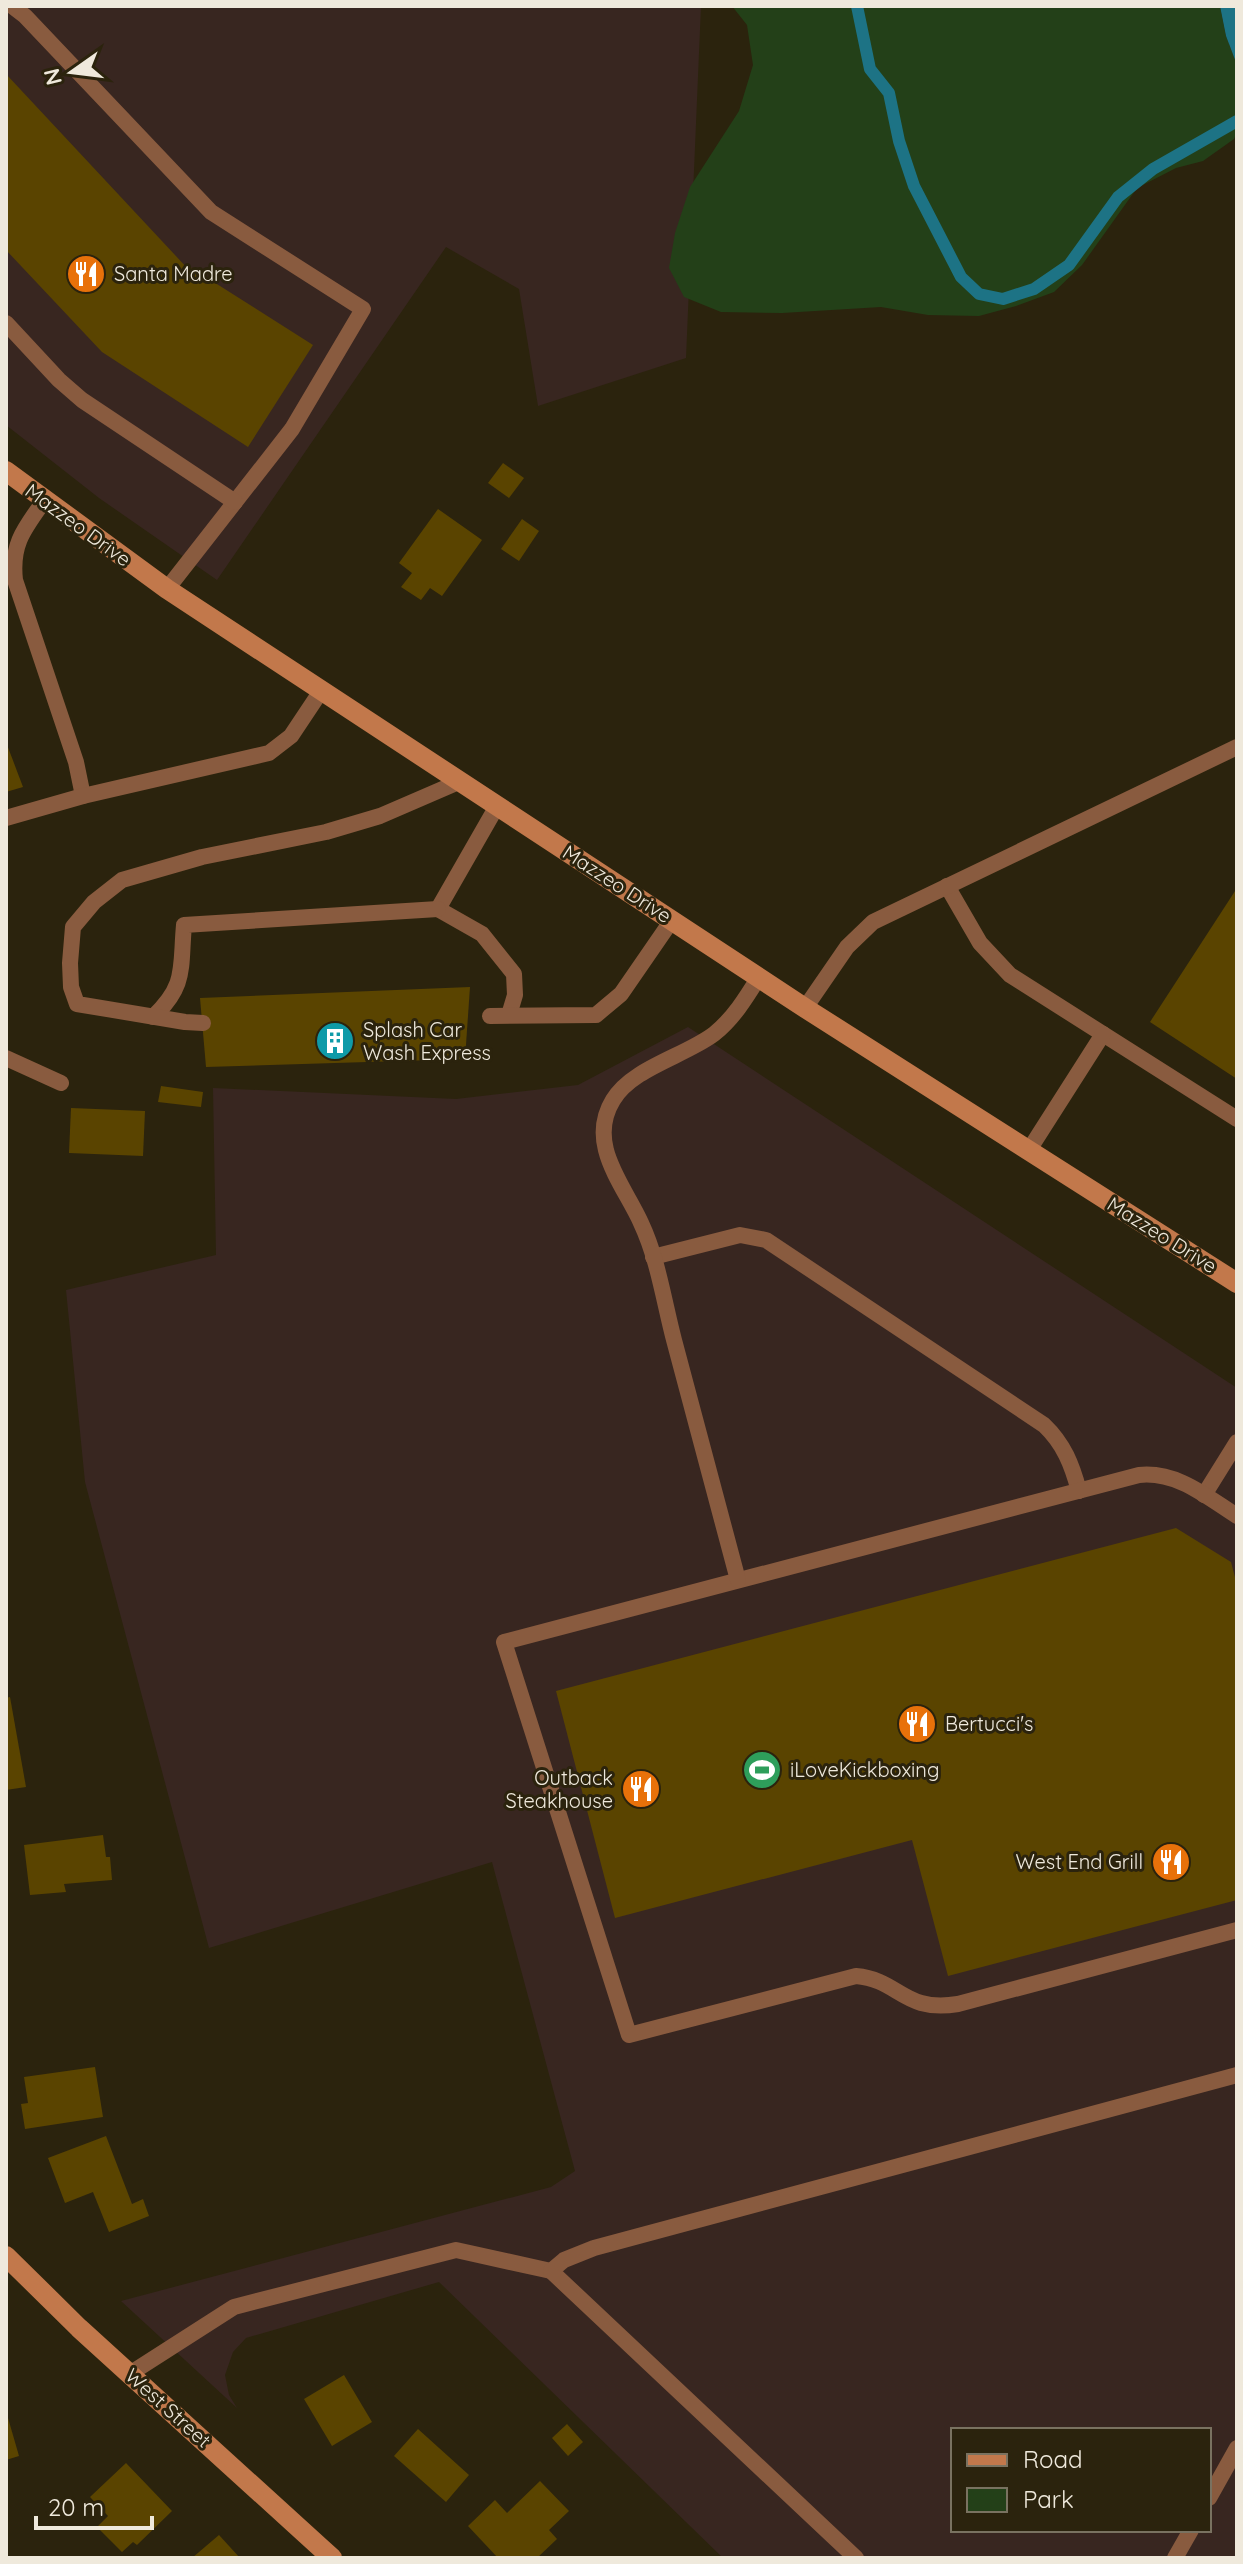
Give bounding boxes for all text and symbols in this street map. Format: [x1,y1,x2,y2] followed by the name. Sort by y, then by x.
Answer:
[32,32,112,112] north arrow
[37,66,68,88] text: N
[65,253,107,295] restaurant icon: Santa Madre
[114,261,233,286] place label: Santa Madre
[21,478,136,571] street label: Mazzeo Drive
[558,839,676,928] street label: Mazzeo Drive
[363,1017,491,1065] place label: Splash Car Wash Express
[314,1020,356,1062] building icon: Splash Car Wash Express
[1103,1191,1222,1278] street label: Mazzeo Drive
[896,1703,938,1745] restaurant icon: Bertucci's
[945,1711,1033,1736] place label: Bertucci's
[741,1749,783,1791] sports icon: iLoveKickboxing
[790,1757,939,1782] place label: iLoveKickboxing
[505,1765,613,1813] place label: Outback Steakhouse
[620,1768,662,1810] restaurant icon: Outback Steakhouse
[1150,1841,1192,1883] restaurant icon: West End Grill
[1015,1849,1143,1874] place label: West End Grill
[120,2363,216,2453] street label: West Street
[951,2428,1211,2532] legend
[1023,2444,1083,2474] text: Road
[36,2480,152,2530] scale bar
[1023,2484,1074,2514] text: Park
[48,2492,104,2522] text: 20 m

